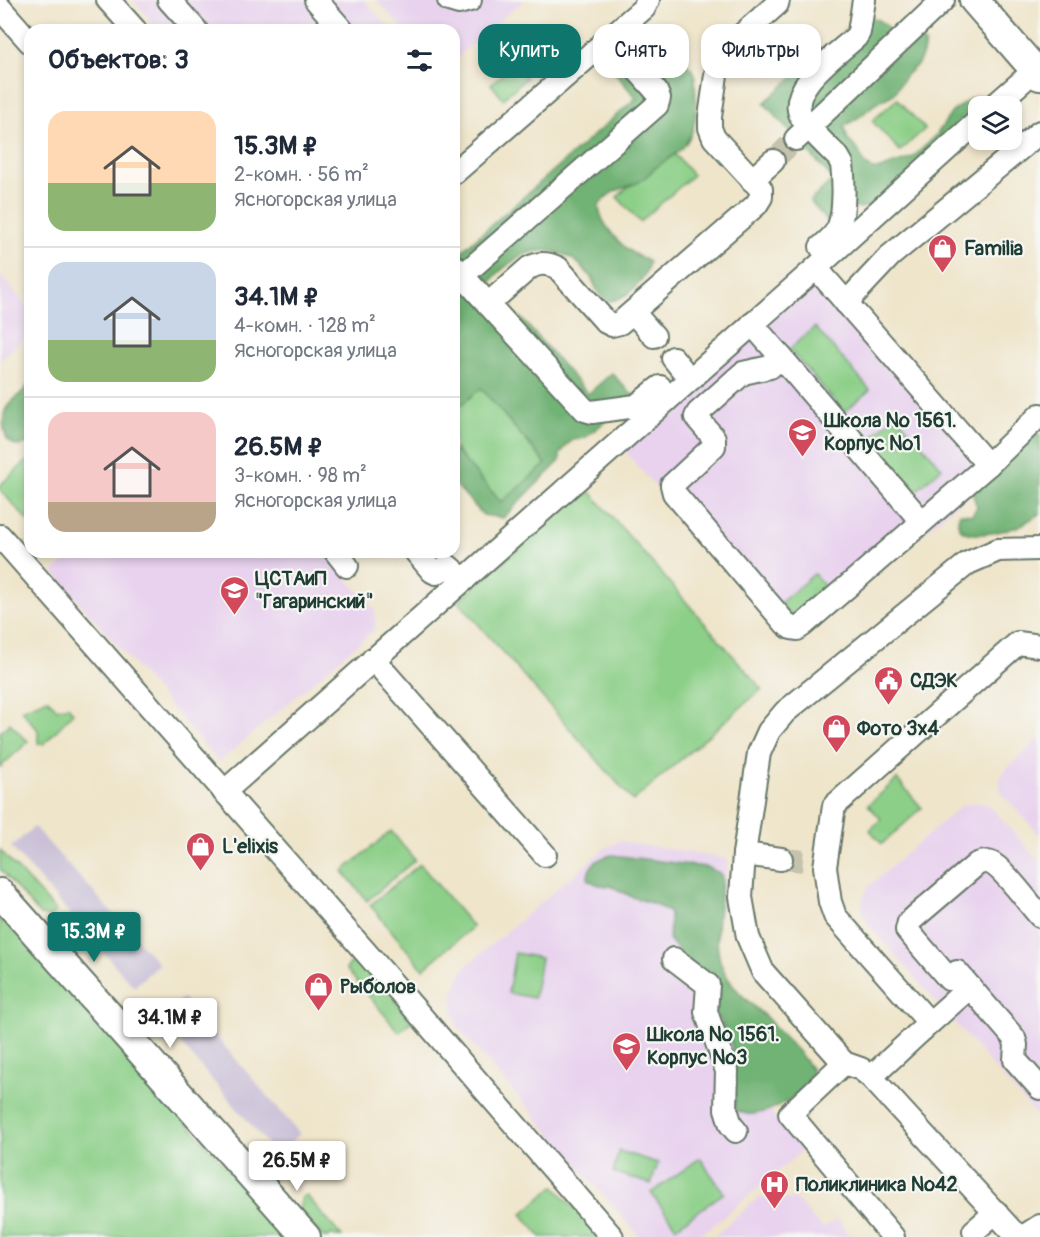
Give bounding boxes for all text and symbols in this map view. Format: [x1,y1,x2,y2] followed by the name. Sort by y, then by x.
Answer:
[478,24,581,78] chip: Купить
[593,24,689,78] chip: Снять
[701,24,821,78] chip: Фильтры
[48,44,189,76] text: Объектов: 3
[403,44,436,77] icon: filters
[968,96,1022,150] map controls
[968,96,1022,150] button: layers
[234,130,318,162] text: 15.3M ₽
[96,135,168,207] icon: home
[234,162,369,187] text: 2-комн. · 56 m²
[234,187,397,212] text: Ясногорская улица
[927,232,959,274] shop icon: Familia
[964,236,1023,261] place label: Familia
[234,281,319,313] text: 34.1M ₽
[96,286,168,358] icon: home
[234,313,376,338] text: 4-комн. · 128 m²
[234,338,397,363] text: Ясногорская улица
[823,408,957,456] place label: Школа № 1561. Корпус №1
[787,416,819,458] school or university icon: Школа № 1561. Корпус №1
[234,431,323,463] text: 26.5M ₽
[96,436,168,508] icon: home
[234,463,367,488] text: 3-комн. · 98 m²
[234,488,397,513] text: Ясногорская улица
[255,566,374,614] place label: ЦСТАиП "Гагаринский"
[218,574,250,616] school or university icon: ЦСТАиП "Гагаринский"
[873,664,905,706] public building icon: СДЭК
[910,668,958,693] place label: СДЭК
[820,712,852,754] shop icon: Фото 3х4
[856,716,939,741] place label: Фото 3х4
[185,830,217,872] shop icon: L'elixis
[222,834,278,859] place label: L'elixis
[39,912,149,963] pin: 15.3M ₽
[62,919,126,944] text: 15.3M ₽
[303,970,335,1012] shop icon: Рыболов
[340,974,416,999] place label: Рыболов
[115,998,225,1049] pin: 34.1M ₽
[137,1005,203,1030] text: 34.1M ₽
[646,1022,780,1070] place label: Школа № 1561. Корпус №3
[610,1030,642,1072] school or university icon: Школа № 1561. Корпус №3
[242,1141,352,1192] pin: 26.5M ₽
[263,1148,331,1173] text: 26.5M ₽
[759,1168,791,1210] hospital icon: Поликлиника №42
[796,1172,958,1197] place label: Поликлиника №42

